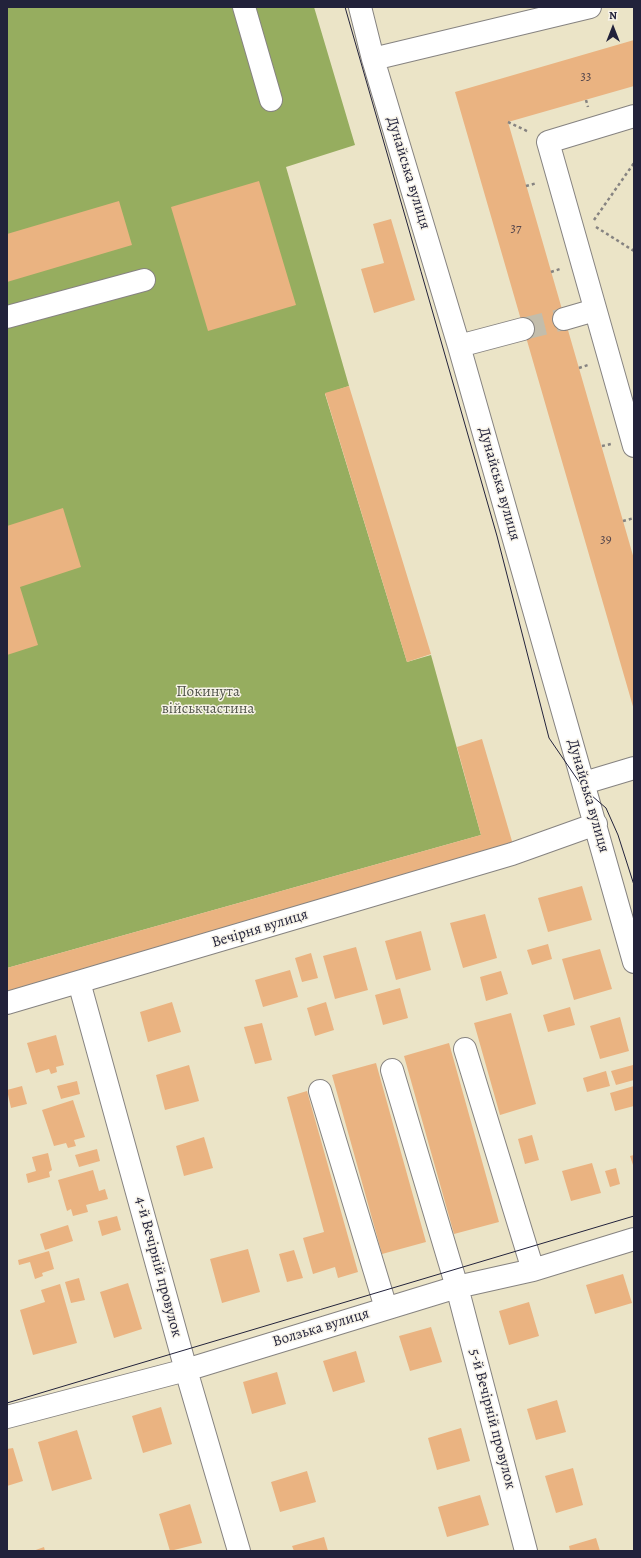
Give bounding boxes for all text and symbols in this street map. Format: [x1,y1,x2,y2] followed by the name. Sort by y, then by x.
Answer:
[593,8,633,48] north arrow
[609,8,617,23] text: N
[581,69,591,85] house number: 33
[382,114,434,232] street label: Дунайська вулиця
[511,221,521,237] house number: 37
[474,425,524,543] street label: Дунайська вулиця
[600,532,612,548] house number: 39
[162,683,254,718] park label: Покинута військчастина
[563,737,613,855] street label: Дунайська вулиця
[210,906,310,952] street label: Вечірня вулиця
[131,1195,185,1339] street label: 4-й Вечірній провулок
[271,1305,371,1351] street label: Волзька вулиця
[465,1347,519,1491] street label: 5-й Вечірній провулок

